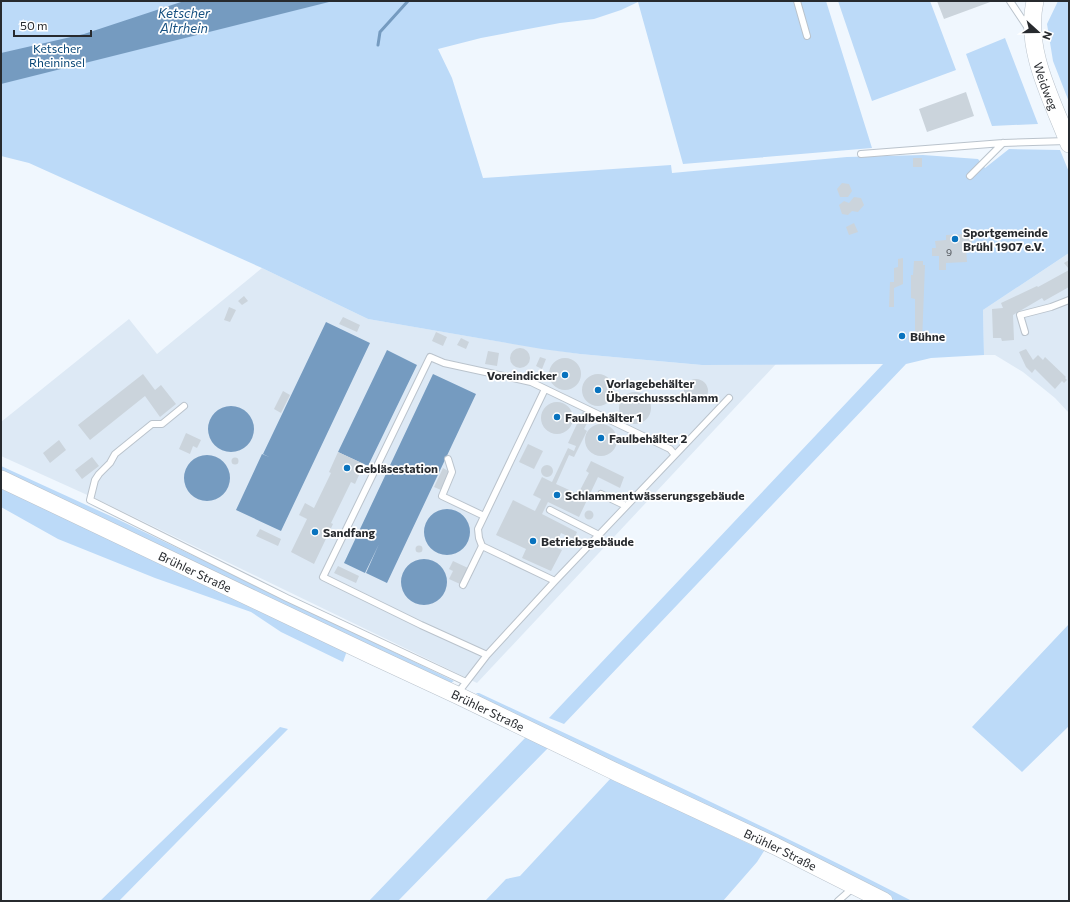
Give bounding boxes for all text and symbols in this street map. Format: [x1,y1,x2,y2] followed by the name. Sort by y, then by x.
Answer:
[158,5,211,36] water label: Ketscher Altrhein
[14,12,91,38] scale bar
[1018,12,1058,52] north arrow
[20,18,48,32] text: 50 m
[1040,30,1055,42] text: N
[29,41,85,69] park label: Ketscher Rheininsel
[1031,60,1062,113] street label: Weidweg
[963,225,1048,253] place label: Sportgemeinde Brühl 1907 e.V.
[950,234,960,244] marker: Sportgemeinde Brühl 1907 e.V.
[946,246,952,258] house number: 9
[910,329,945,343] place label: Bühne
[897,331,907,341] marker: Bühne
[487,368,557,382] place label: Voreindicker
[560,370,570,380] marker: Voreindicker
[606,376,718,404] place label: Vorlagebehälter Überschussschlamm
[593,385,603,395] marker: Vorlagebehälter Überschussschlamm
[565,410,642,424] place label: Faulbehälter 1
[552,412,562,422] marker: Faulbehälter 1
[609,431,688,445] place label: Faulbehälter 2
[596,433,606,443] marker: Faulbehälter 2
[355,461,438,475] place label: Gebläsestation
[342,463,352,473] marker: Gebläsestation
[565,488,745,502] place label: Schlammentwässerungsgebäude
[552,490,562,500] marker: Schlammentwässerungsgebäude
[323,525,376,539] place label: Sandfang
[310,527,320,537] marker: Sandfang
[541,534,634,548] place label: Betriebsgebäude
[528,536,538,546] marker: Betriebsgebäude
[156,548,234,595] street label: Brühler Straße
[449,686,527,734] street label: Brühler Straße
[742,826,819,873] street label: Brühler Straße

